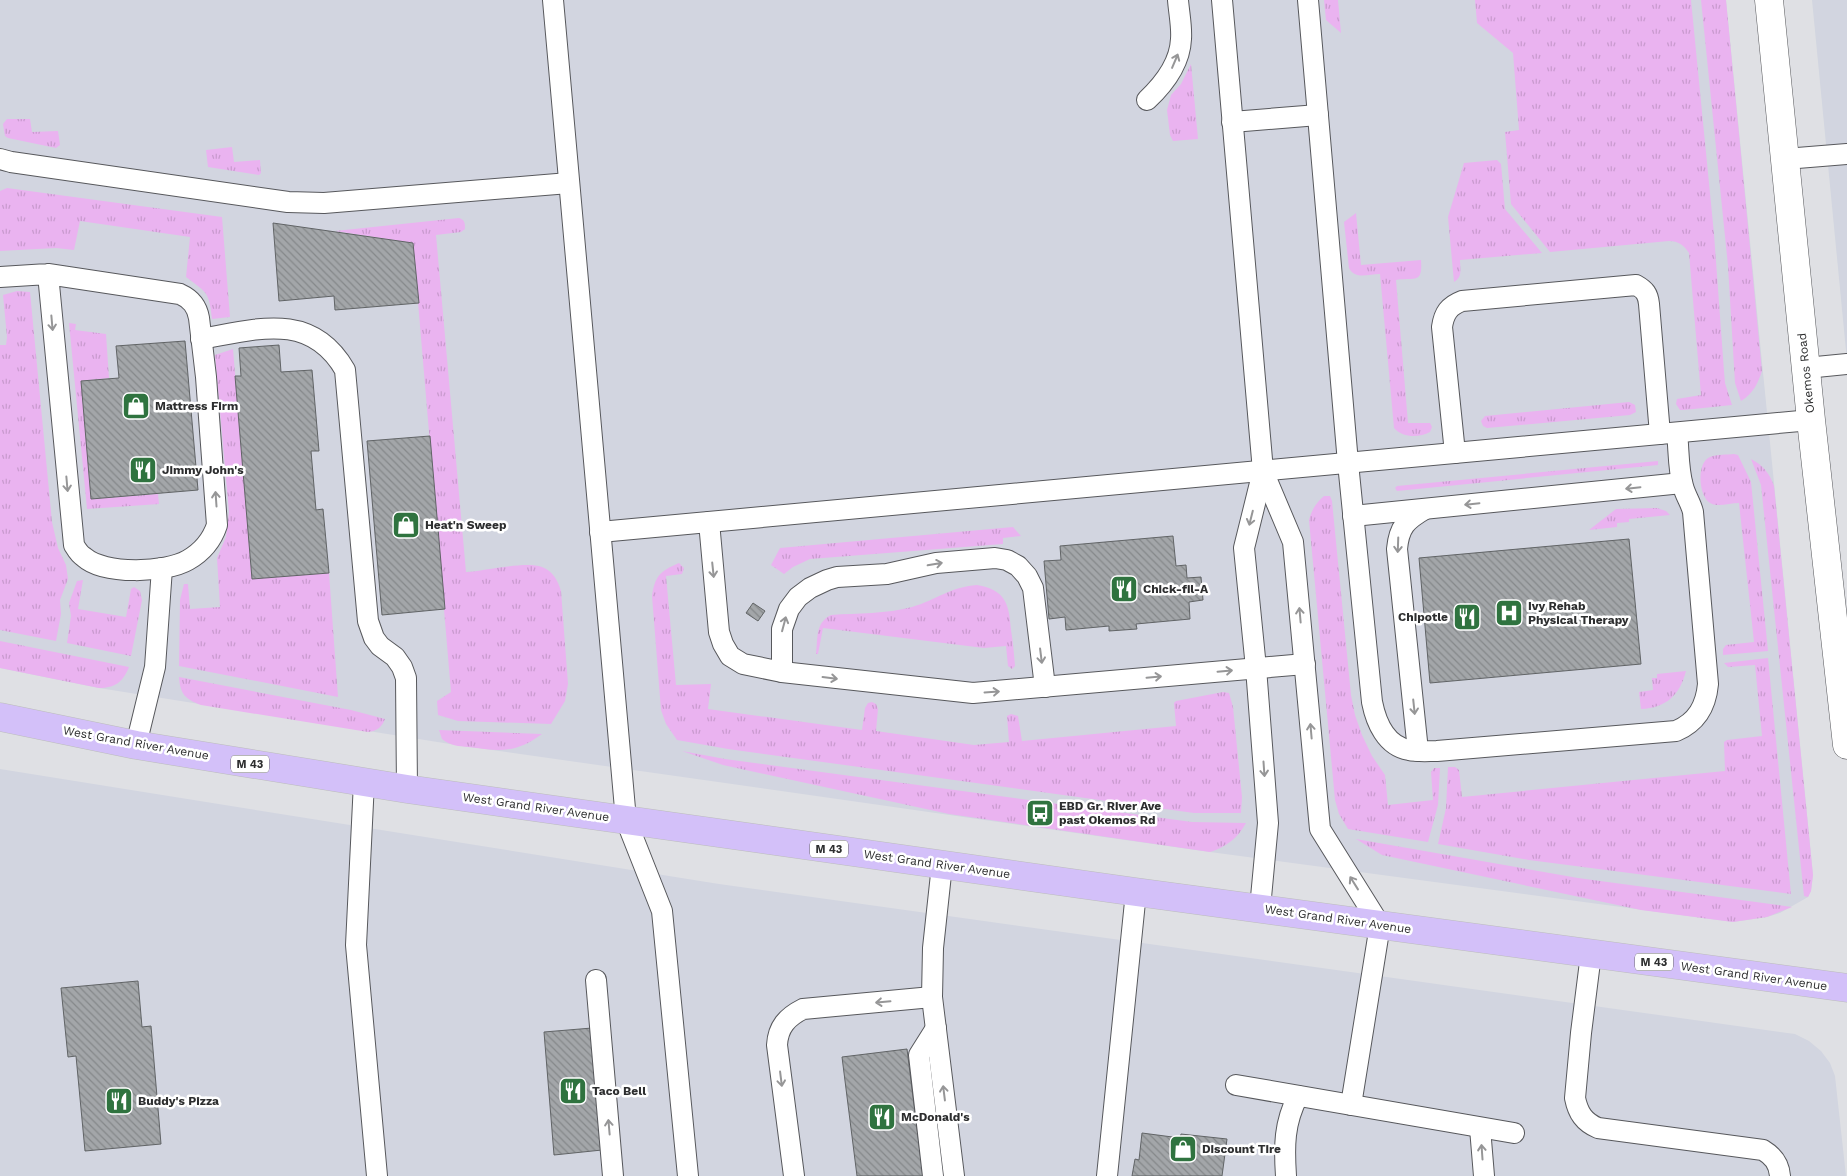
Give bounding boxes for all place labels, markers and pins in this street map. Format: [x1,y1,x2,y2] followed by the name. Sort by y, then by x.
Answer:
[121,391,151,421] shop icon: Mattress Firm
[155,399,238,413] place label: Mattress Firm
[128,455,158,485] restaurant icon: Jimmy John's
[162,463,244,477] place label: Jimmy John's
[391,510,421,540] shop icon: Heat'n Sweep
[425,518,507,532] place label: Heat'n Sweep
[1109,574,1139,604] restaurant icon: Chick-fil-A
[1143,582,1209,596] place label: Chick-fil-A
[1494,598,1524,628] hospital icon: Ivy Rehab Physical Therapy
[1528,599,1629,627] place label: Ivy Rehab Physical Therapy
[1452,602,1482,632] restaurant icon: Chipotle
[1398,610,1448,624] place label: Chipotle
[1025,798,1055,828] bus stop icon: EBD Gr. River Ave past Okemos Rd
[1059,799,1161,827] place label: EBD Gr. River Ave past Okemos Rd
[558,1076,588,1106] restaurant icon: Taco Bell
[592,1084,646,1098] place label: Taco Bell
[104,1086,134,1116] restaurant icon: Buddy's Pizza
[138,1094,219,1108] place label: Buddy's Pizza
[867,1102,897,1132] restaurant icon: McDonald's
[901,1110,970,1124] place label: McDonald's
[1168,1134,1198,1164] shop icon: Discount Tire
[1202,1142,1281,1156] place label: Discount Tire

